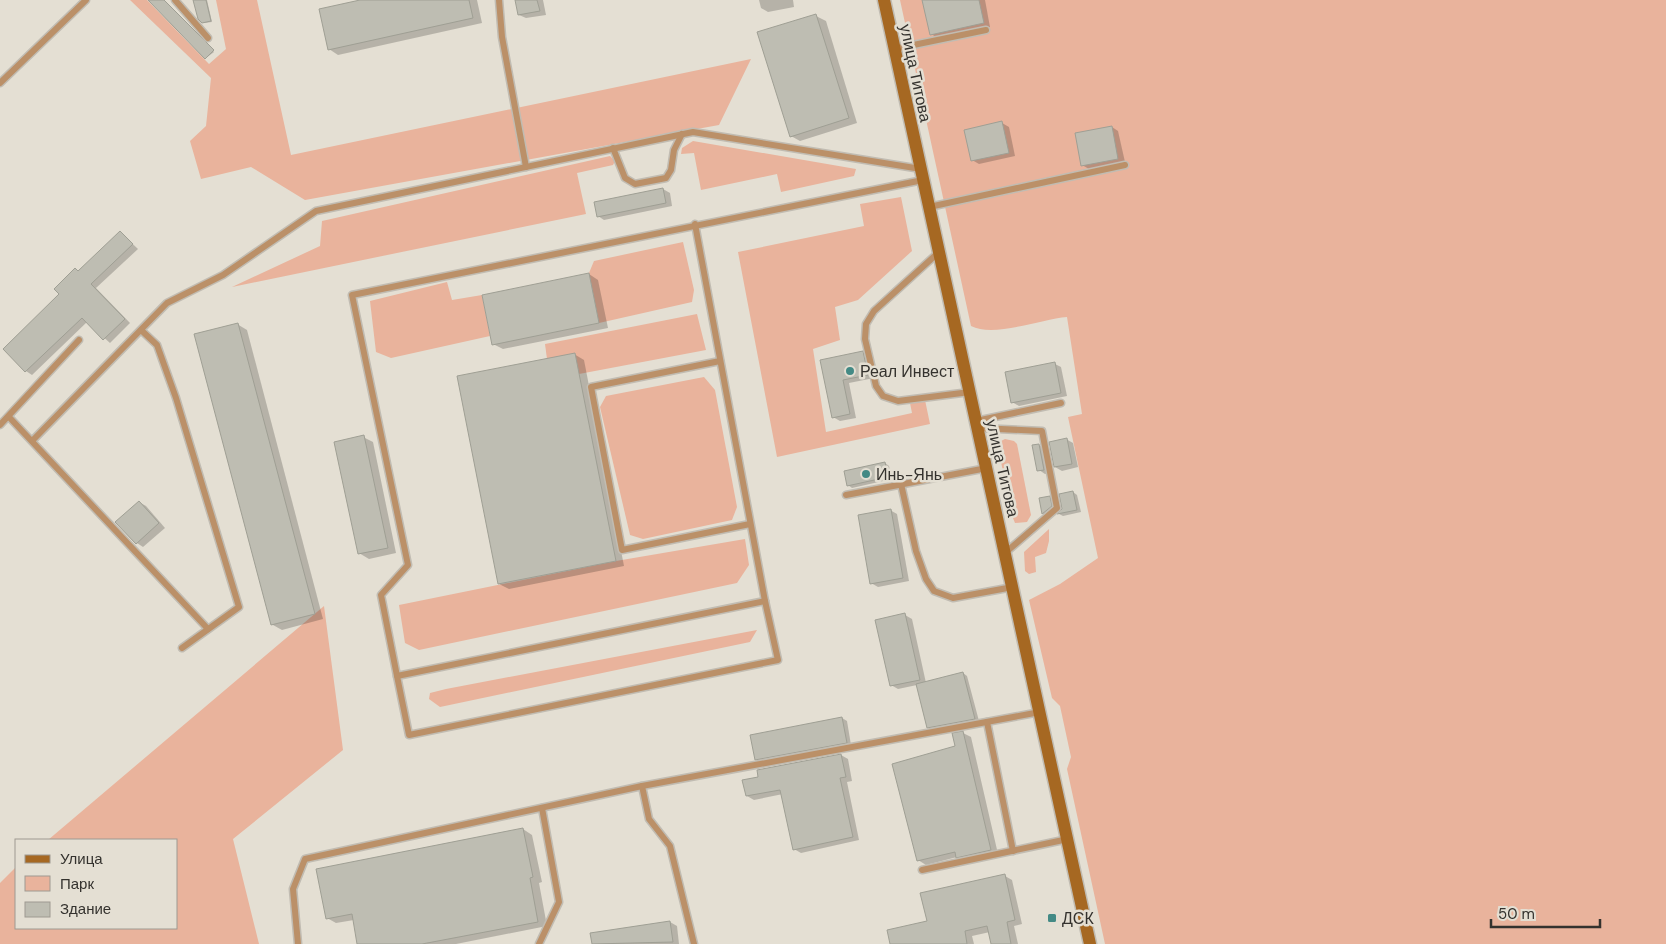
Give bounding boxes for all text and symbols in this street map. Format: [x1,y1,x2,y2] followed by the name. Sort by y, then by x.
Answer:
[895,22,936,124] street label: улица Титова
[860,361,955,382] place label: Реал Инвест
[844,365,856,377] marker: Реал Инвест
[981,417,1024,519] street label: улица Титова
[876,464,942,485] place label: Инь-Янь
[860,468,872,480] marker: Инь-Янь
[15,839,178,929] legend
[60,849,103,869] text: Улица
[60,874,94,894] text: Парк
[1491,896,1600,928] scale bar
[60,899,111,919] text: Здание
[1498,904,1535,924] text: 50 m
[1062,908,1094,929] place label: ДСК
[1046,912,1058,924] marker: ДСК

